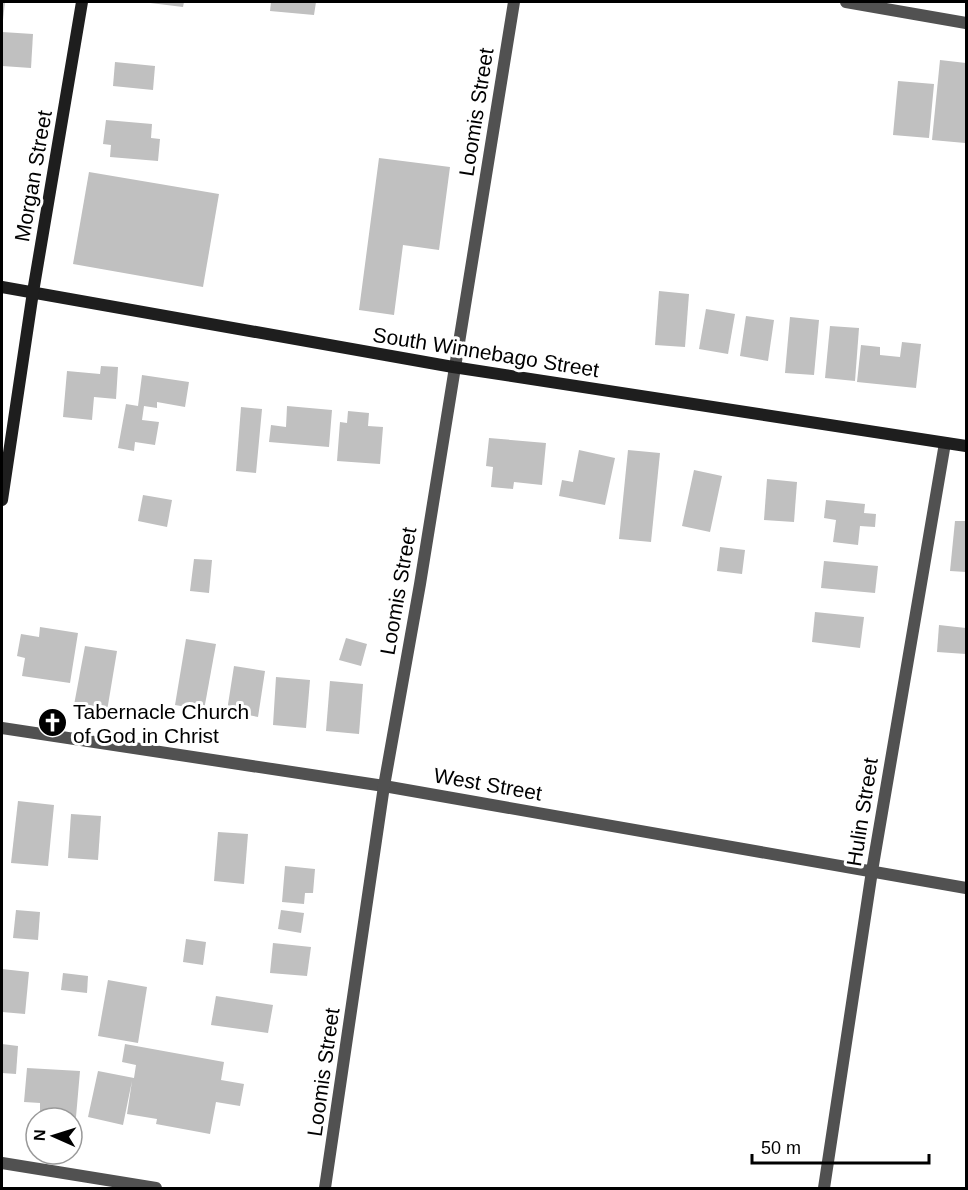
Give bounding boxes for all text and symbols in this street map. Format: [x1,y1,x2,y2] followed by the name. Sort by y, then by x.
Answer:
[455,46,498,178] street label: Loomis Street
[10,108,56,244] street label: Morgan Street
[371,323,601,381] street label: South Winnebago Street
[375,525,421,657] street label: Loomis Street
[73,700,249,747] place label: Tabernacle Church of God in Christ
[36,707,68,739] church icon: Tabernacle Church of God in Christ
[842,756,882,868] street label: Hulin Street
[432,763,544,805] street label: West Street
[303,1006,343,1138] street label: Loomis Street
[24,1106,84,1166] north arrow
[752,1127,929,1165] scale bar
[31,1129,48,1141] text: N
[761,1138,801,1158] text: 50 m

